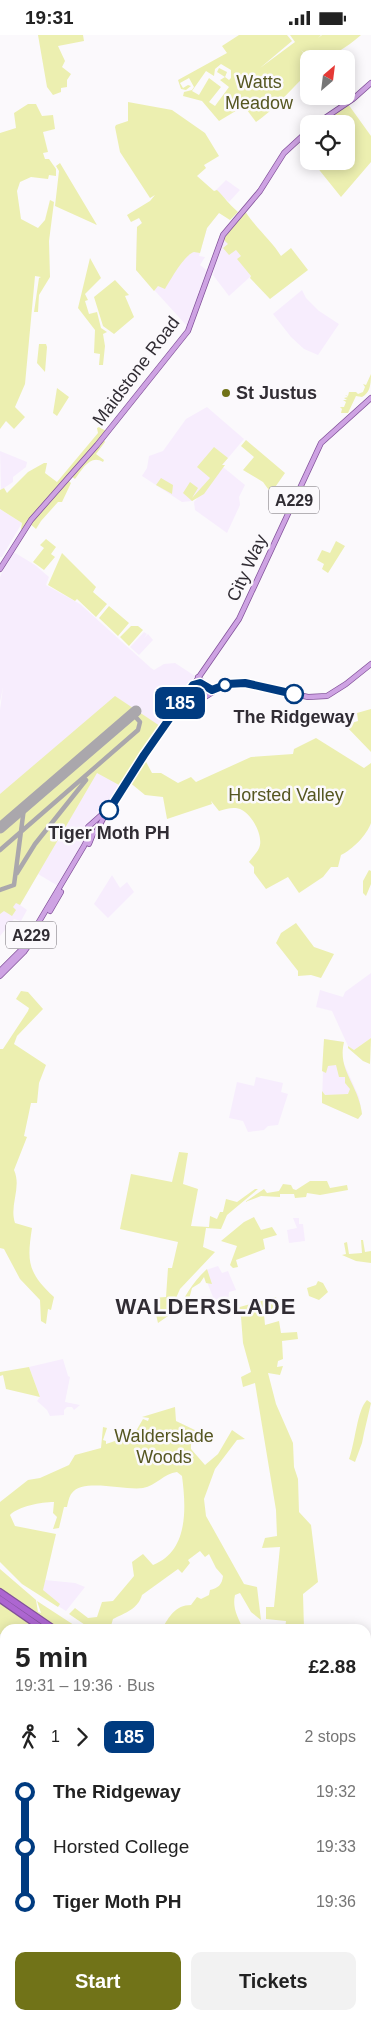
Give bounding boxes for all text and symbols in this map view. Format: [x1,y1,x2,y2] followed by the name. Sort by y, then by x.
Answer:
[25,7,74,28] text: 19:31
[300,50,355,105] north arrow
[300,50,355,170] map controls
[225,72,294,113] park label: Watts Meadow
[300,115,355,170] button: locate
[89,313,183,429] street label: Maidstone Road
[236,383,317,403] place label: St Justus
[220,387,232,399] marker: St Justus
[269,487,319,513] road number: A229
[223,531,271,605] street label: City Way
[218,678,232,692] unlabelled marker
[284,684,304,704] marker: The Ridgeway
[151,687,209,719] line badge: 185
[165,693,195,713] text: 185
[233,707,355,727] place label: The Ridgeway
[228,785,344,805] park label: Horsted Valley
[99,800,119,820] marker: Tiger Moth PH
[48,823,170,843] place label: Tiger Moth PH
[6,921,56,949] road number: A229
[116,1294,296,1319] district label: WALDERSLADE
[114,1426,214,1467] park label: Walderslade Woods
[15,1642,88,1673] text: 5 min
[308,1656,356,1677] text: £2.88
[15,1677,155,1694] text: 19:31 – 19:36 · Bus
[15,1723,43,1751] icon: walk
[68,1723,96,1751] icon: forward
[114,1727,144,1747] text: 185
[51,1728,60,1745] text: 1
[304,1728,356,1745] text: 2 stops
[53,1781,181,1802] text: The Ridgeway
[316,1783,356,1800] text: 19:32
[53,1836,189,1857] text: Horsted College
[316,1838,356,1855] text: 19:33
[53,1891,181,1912] text: Tiger Moth PH
[316,1893,356,1910] text: 19:36
[15,1952,181,2010] button: Start
[191,1952,356,2010] button: Tickets

